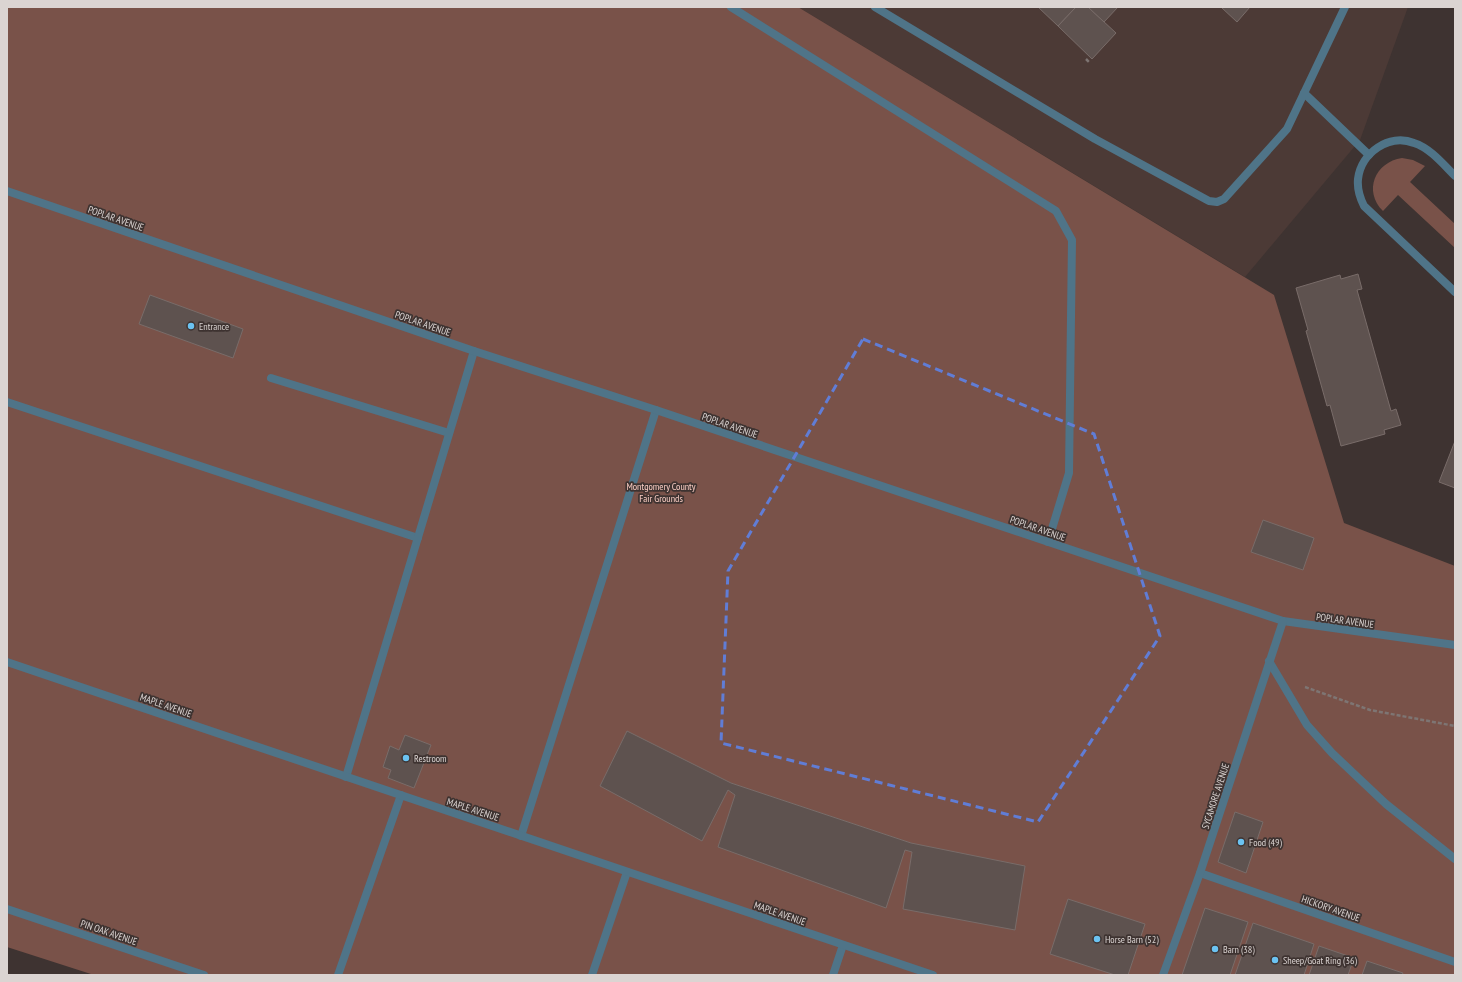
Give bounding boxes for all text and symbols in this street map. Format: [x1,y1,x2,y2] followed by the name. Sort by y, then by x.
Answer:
[86,203,145,234] street label: POPLAR AVENUE
[393,308,452,339] street label: POPLAR AVENUE
[199,320,229,333] place label: Entrance
[186,321,196,331] marker: Entrance
[700,410,759,441] street label: POPLAR AVENUE
[626,480,696,505] park label: Montgomery County Fair Grounds
[1008,513,1067,544] street label: POPLAR AVENUE
[1315,610,1375,631] street label: POPLAR AVENUE
[138,691,194,720] street label: MAPLE AVENUE
[414,752,447,765] place label: Restroom
[401,753,411,763] marker: Restroom
[1199,762,1232,831] street label: SYCAMORE AVENUE
[445,795,501,824] street label: MAPLE AVENUE
[1249,836,1283,849] place label: Food (49)
[1236,837,1246,847] marker: Food (49)
[1300,892,1362,925] street label: HICKORY AVENUE
[752,899,808,928] street label: MAPLE AVENUE
[79,917,139,948] street label: PIN OAK AVENUE
[1105,933,1159,946] place label: Horse Barn (52)
[1092,934,1102,944] marker: Horse Barn (52)
[1223,943,1255,956] place label: Barn (38)
[1210,944,1220,954] marker: Barn (38)
[1283,954,1357,967] place label: Sheep/Goat Ring (36)
[1270,955,1280,965] marker: Sheep/Goat Ring (36)

